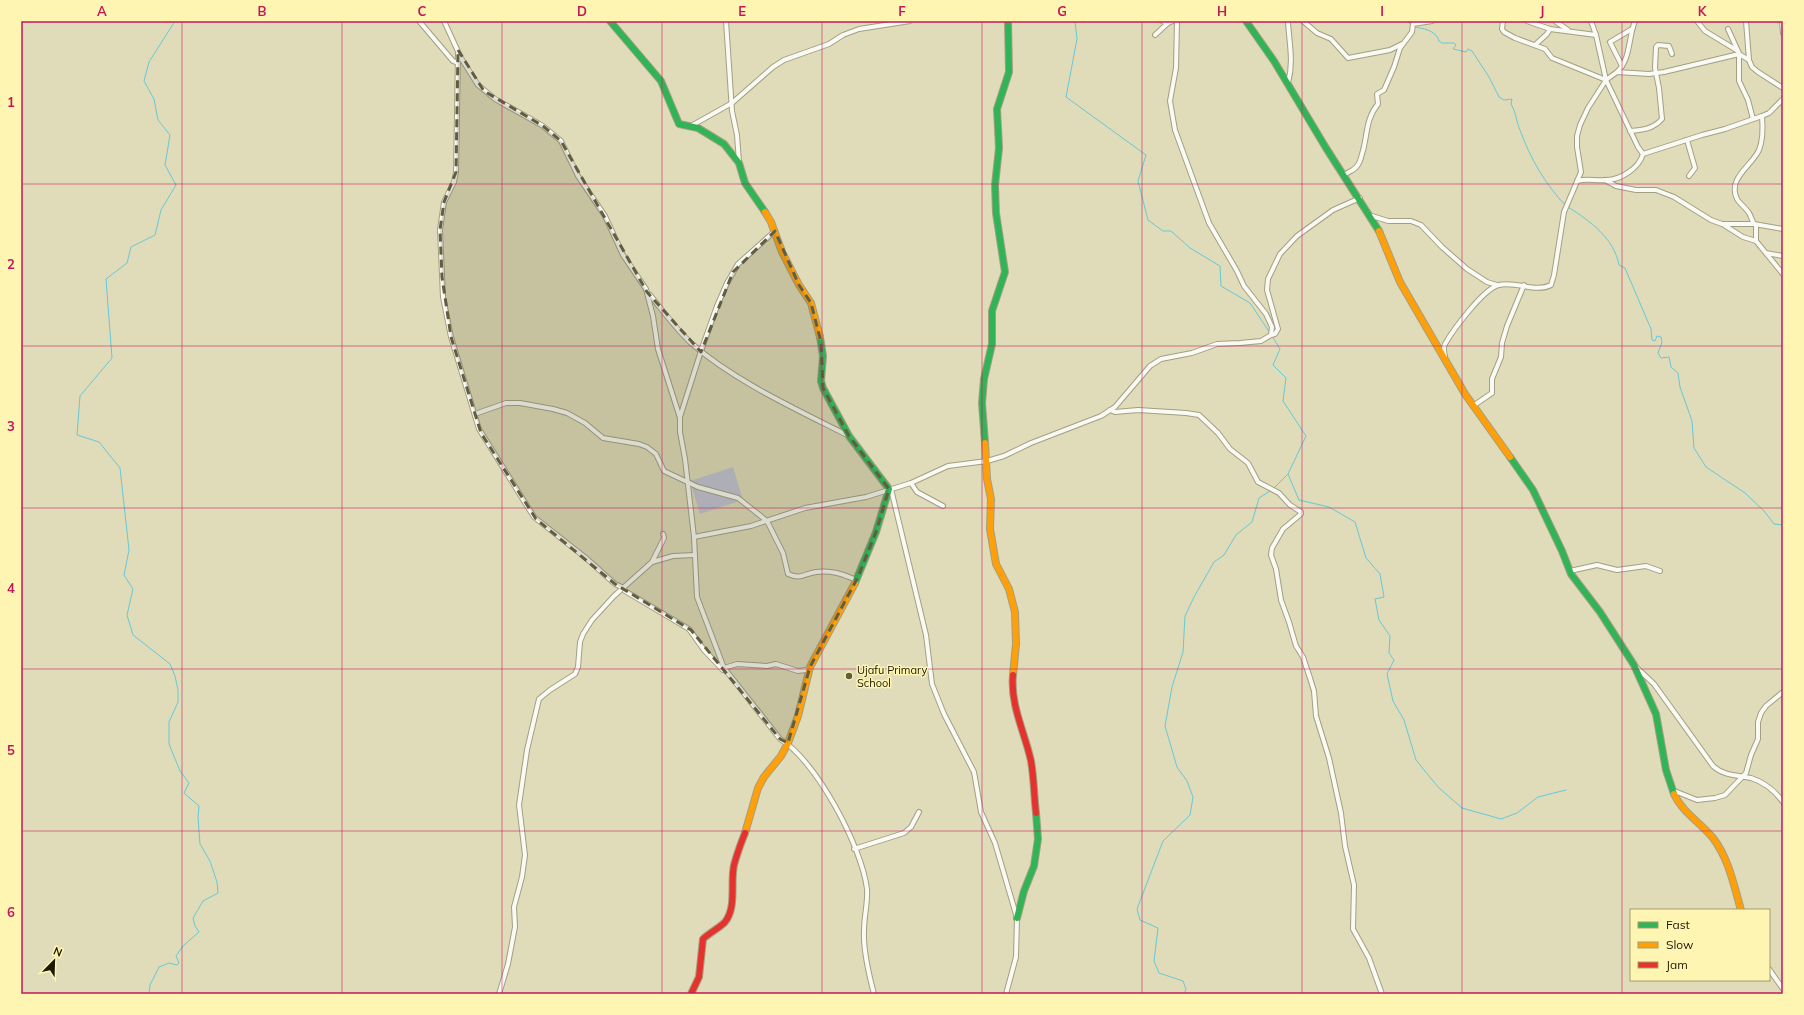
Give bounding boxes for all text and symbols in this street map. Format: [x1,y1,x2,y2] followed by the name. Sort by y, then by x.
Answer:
[97,3,107,19] text: A
[258,3,267,19] text: B
[418,3,427,19] text: C
[577,3,587,19] text: D
[738,3,746,19] text: E
[898,3,906,19] text: F
[1057,3,1067,19] text: G
[1217,3,1227,19] text: H
[1380,3,1384,19] text: I
[1540,3,1544,19] text: J
[1698,3,1708,19] text: K
[7,94,15,110] text: 1
[7,256,15,272] text: 2
[7,418,15,434] text: 3
[7,580,15,596] text: 4
[857,663,927,690] place label: Ujafu Primary School
[844,671,854,681] marker: Ujafu Primary School
[7,742,15,758] text: 5
[7,904,15,920] text: 6
[1630,909,1770,981] legend
[1666,917,1690,932] text: Fast
[1666,937,1694,952] text: Slow
[34,941,74,981] north arrow
[51,944,64,960] text: N
[1666,957,1688,972] text: Jam

